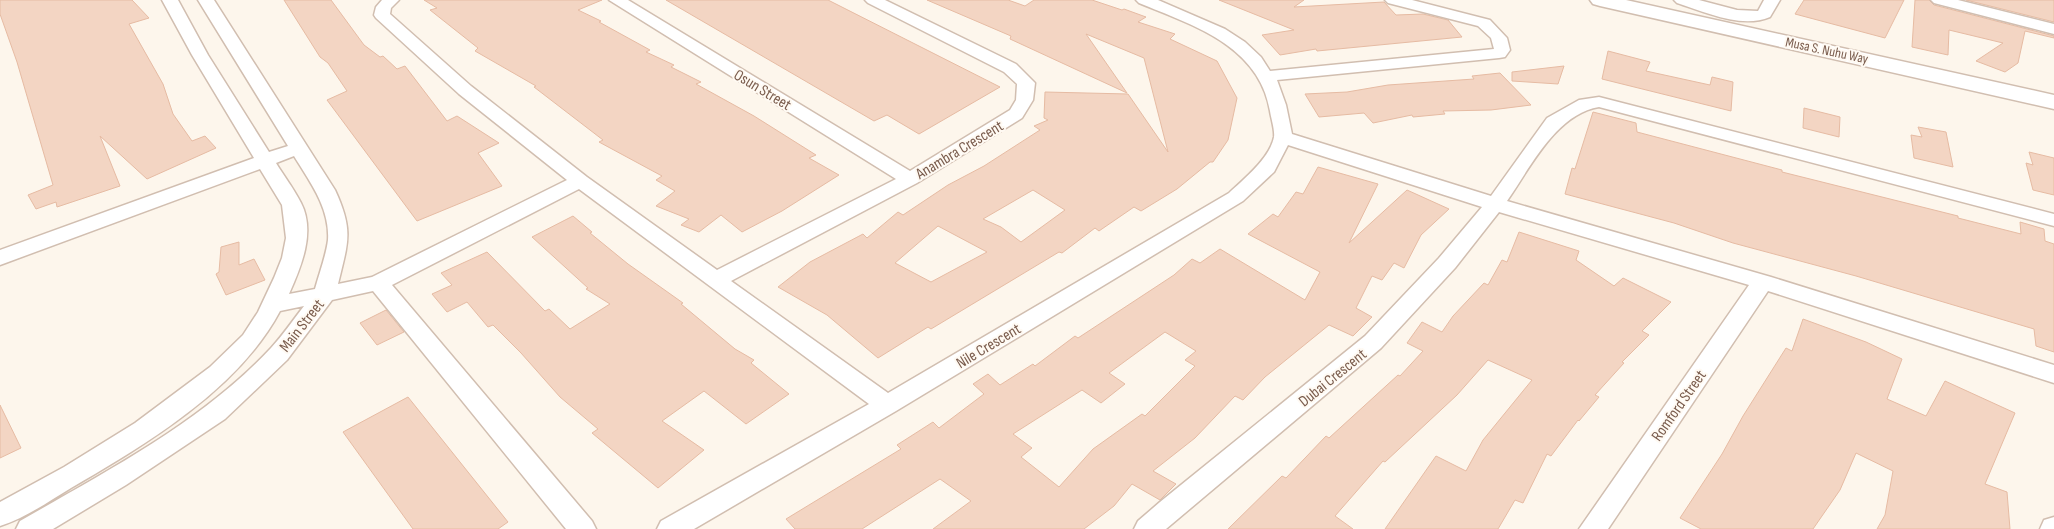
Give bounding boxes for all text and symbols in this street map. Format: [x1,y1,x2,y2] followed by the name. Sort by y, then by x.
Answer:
[1784,33,1870,68] street label: Musa S. Nuhu Way
[730,66,794,115] street label: Osun Street
[912,117,1007,184] street label: Anambra Crescent
[276,296,329,356] street label: Main Street
[953,320,1025,373] street label: Nile Crescent
[1295,345,1371,411] street label: Dubai Crescent
[1648,367,1711,445] street label: Romford Street

